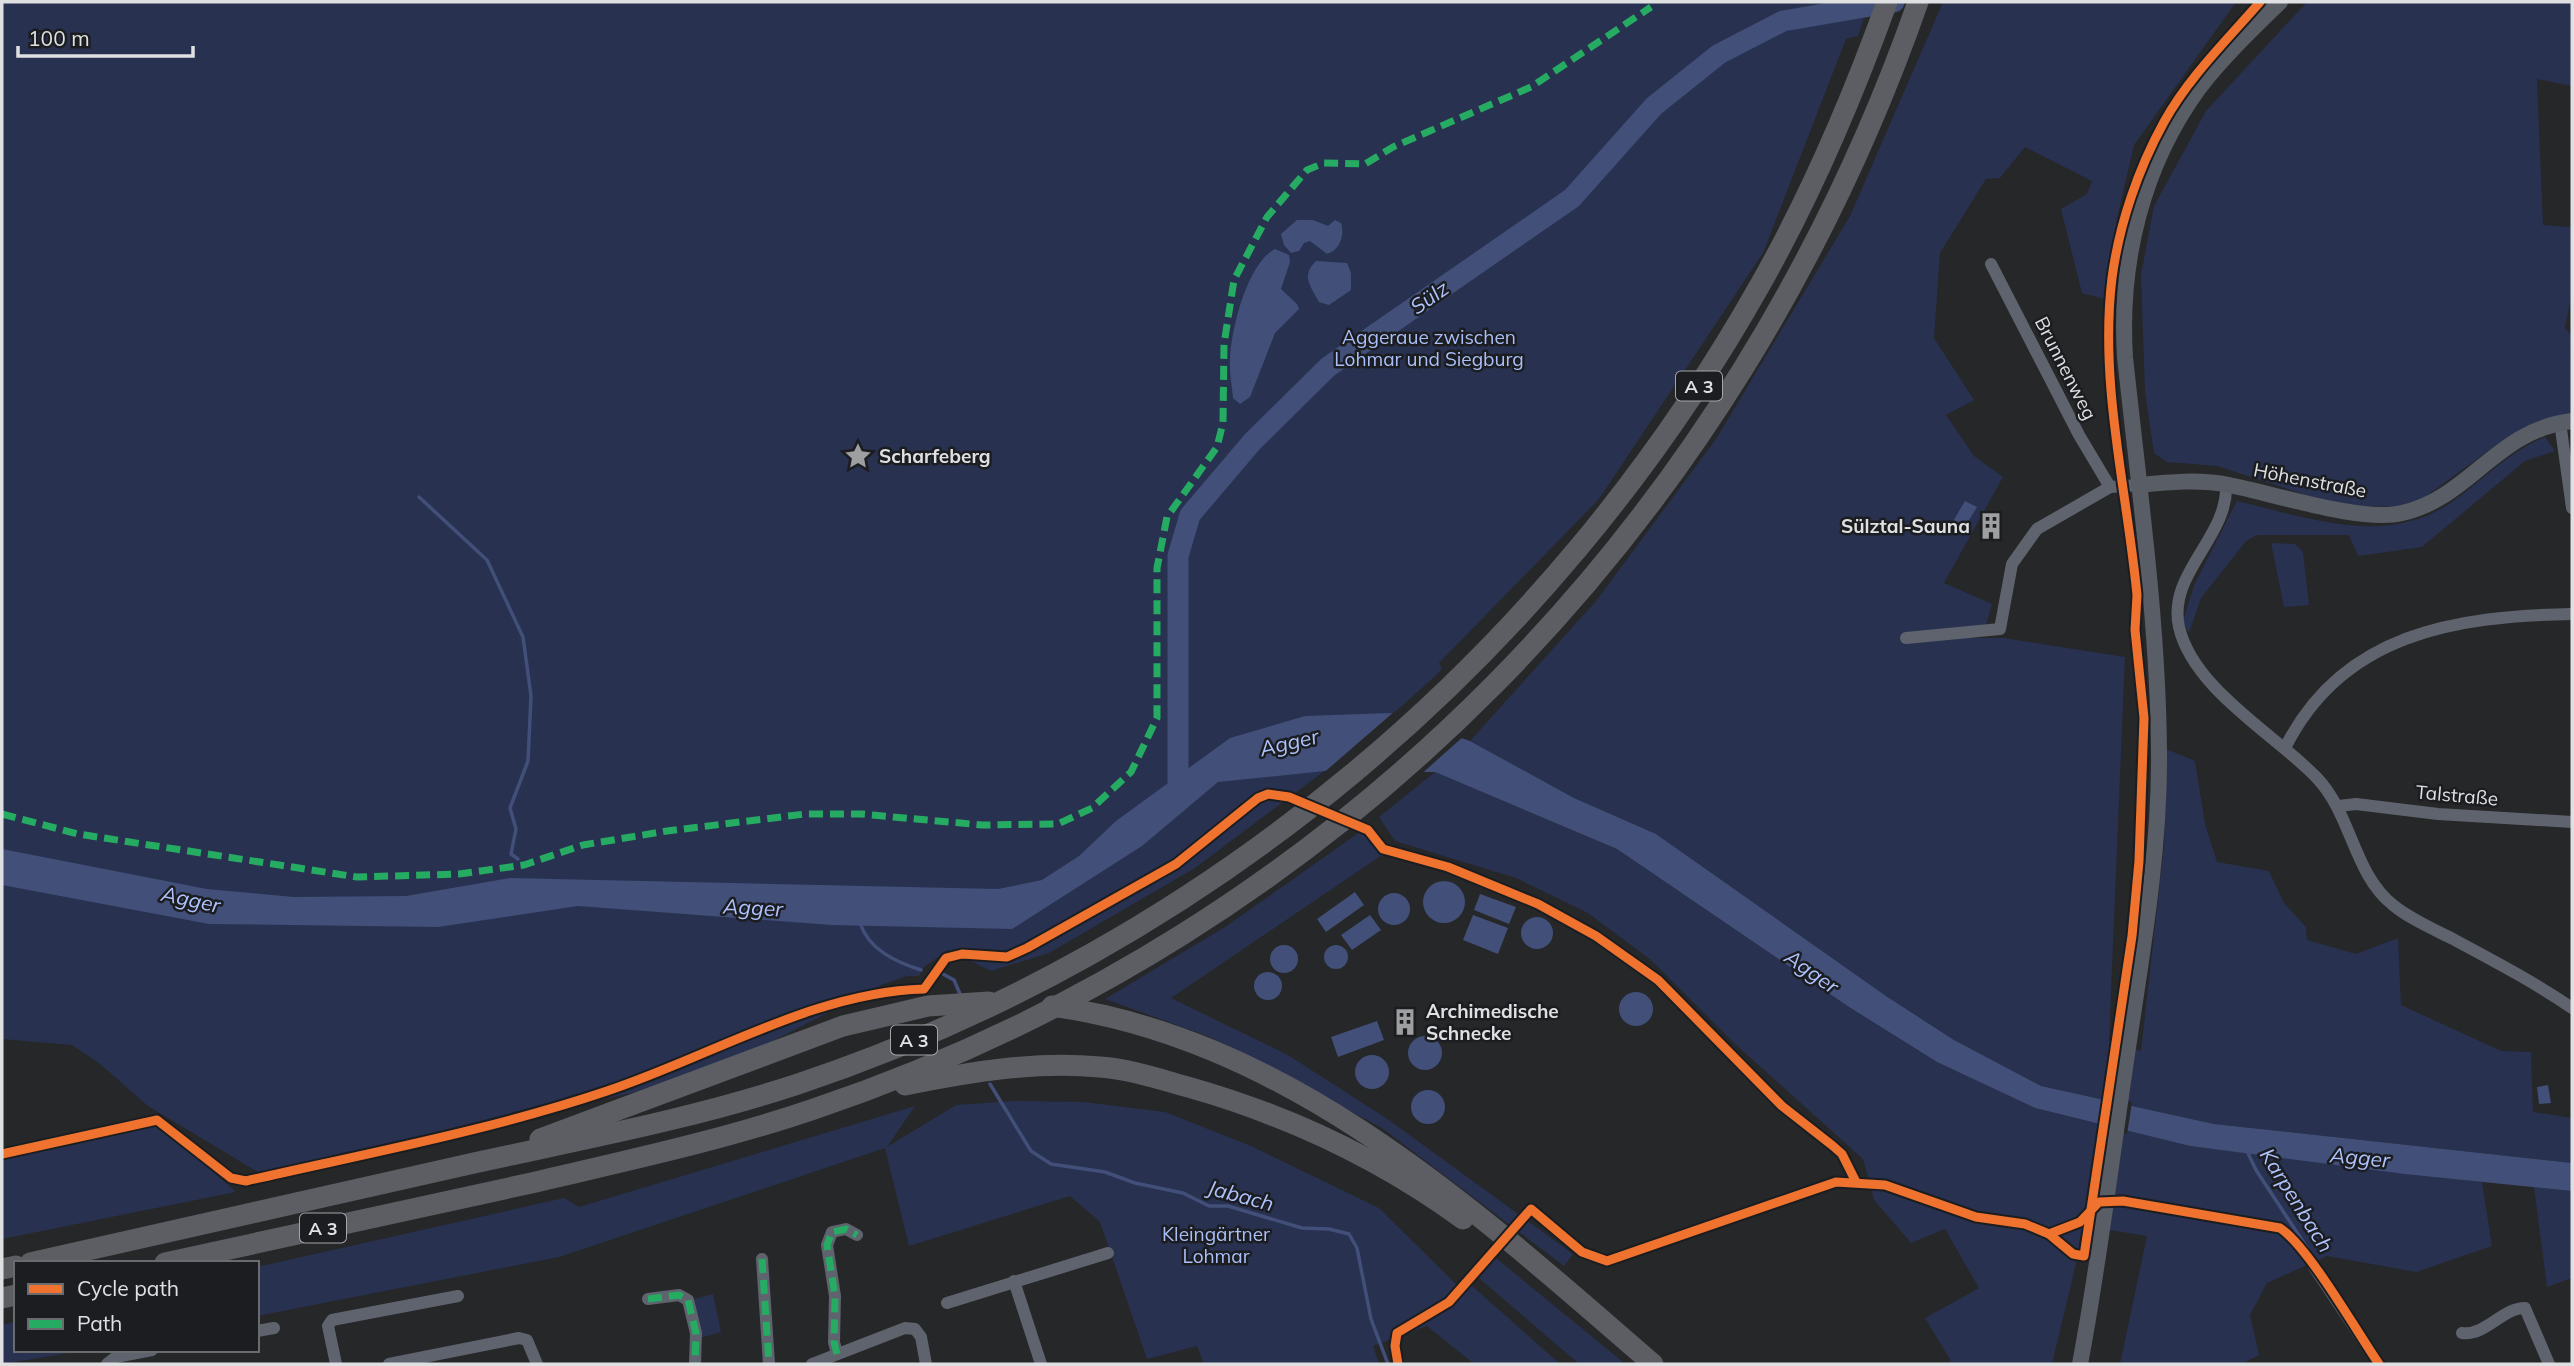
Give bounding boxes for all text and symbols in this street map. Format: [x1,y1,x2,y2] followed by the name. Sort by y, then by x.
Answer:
[18,14,192,58] scale bar
[28,25,90,51] text: 100 m
[1405,275,1453,319] water label: Sülz
[2030,312,2102,424] street label: Brunnenweg
[1334,325,1524,371] park label: Aggeraue zwischen Lohmar und Siegburg
[1676,372,1722,400] road number: A 3
[843,441,873,471] place icon: Scharfeberg
[879,444,991,468] place label: Scharfeberg
[2251,457,2369,503] street label: Höhenstraße
[1976,511,2006,541] building icon: Sülztal-Sauna
[1841,514,1970,538] place label: Sülztal-Sauna
[1256,722,1322,762] water label: Agger
[2415,779,2499,811] street label: Talstraße
[158,880,224,918] water label: Agger
[722,892,785,922] water label: Agger
[1779,943,1845,1000] water label: Agger
[1426,999,1559,1045] place label: Archimedische Schnecke
[1390,1007,1420,1037] building icon: Archimedische Schnecke
[891,1026,937,1055] road number: A 3
[2328,1141,2392,1173] water label: Agger
[2255,1143,2339,1257] water label: Karpenbach
[1203,1173,1277,1216] water label: Jabach
[300,1213,346,1242] road number: A 3
[1162,1222,1270,1268] park label: Kleingärtner Lohmar
[14,1261,259,1352] legend
[77,1275,179,1301] text: Cycle path
[77,1310,122,1336] text: Path

